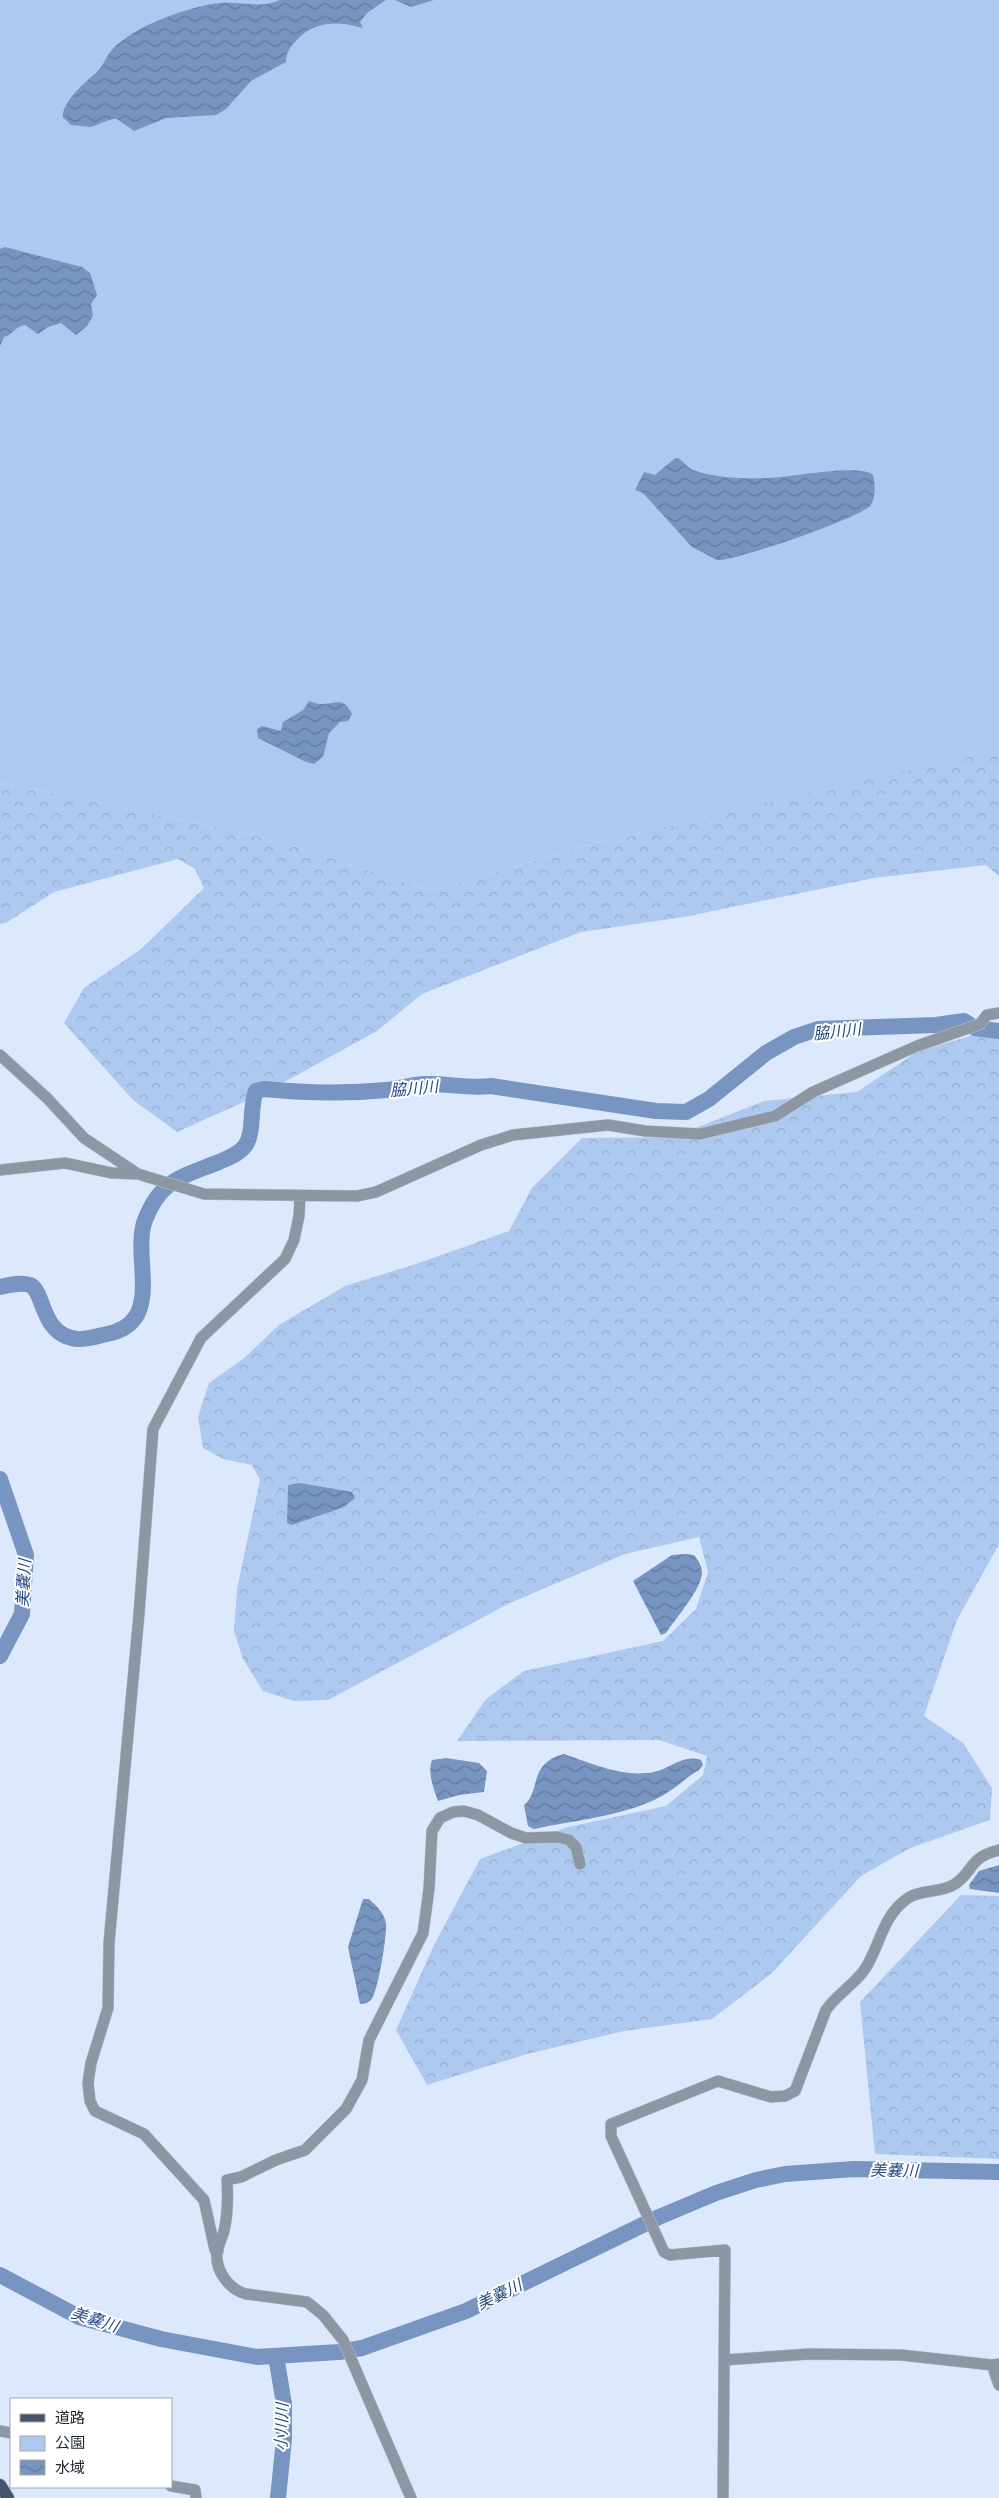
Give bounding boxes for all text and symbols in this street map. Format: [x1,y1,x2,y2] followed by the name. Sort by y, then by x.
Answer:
[812,1019,864,1044] water label: 脇川川
[389,1077,441,1101] water label: 脇川川
[13,1557,35,1608] water label: 美嚢川
[870,2161,920,2181] water label: 美嚢川
[473,2275,527,2314] water label: 美嚢川
[69,2303,123,2337] water label: 美嚢川
[10,2398,172,2488] legend
[271,2401,293,2451] water label: 小川川
[55,2409,85,2427] text: 道路
[55,2434,85,2452] text: 公園
[55,2459,85,2477] text: 水域

